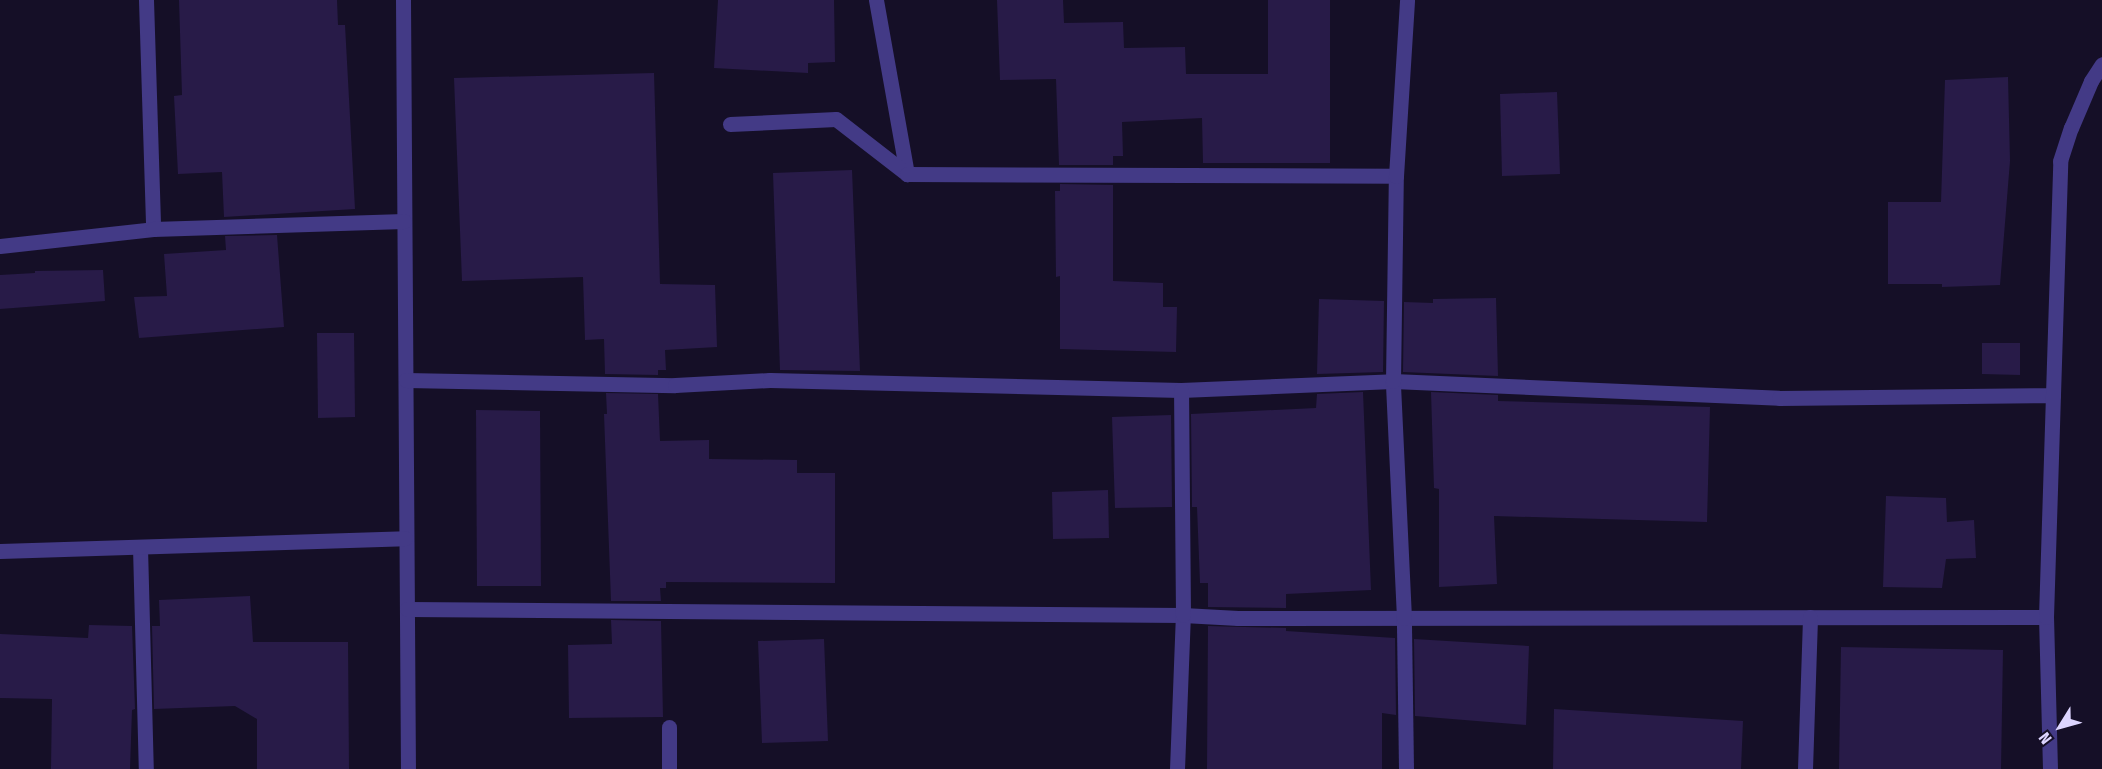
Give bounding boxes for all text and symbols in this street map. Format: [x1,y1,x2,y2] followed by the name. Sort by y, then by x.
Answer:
[2030,697,2090,757] north arrow
[2035,729,2056,748] text: N

